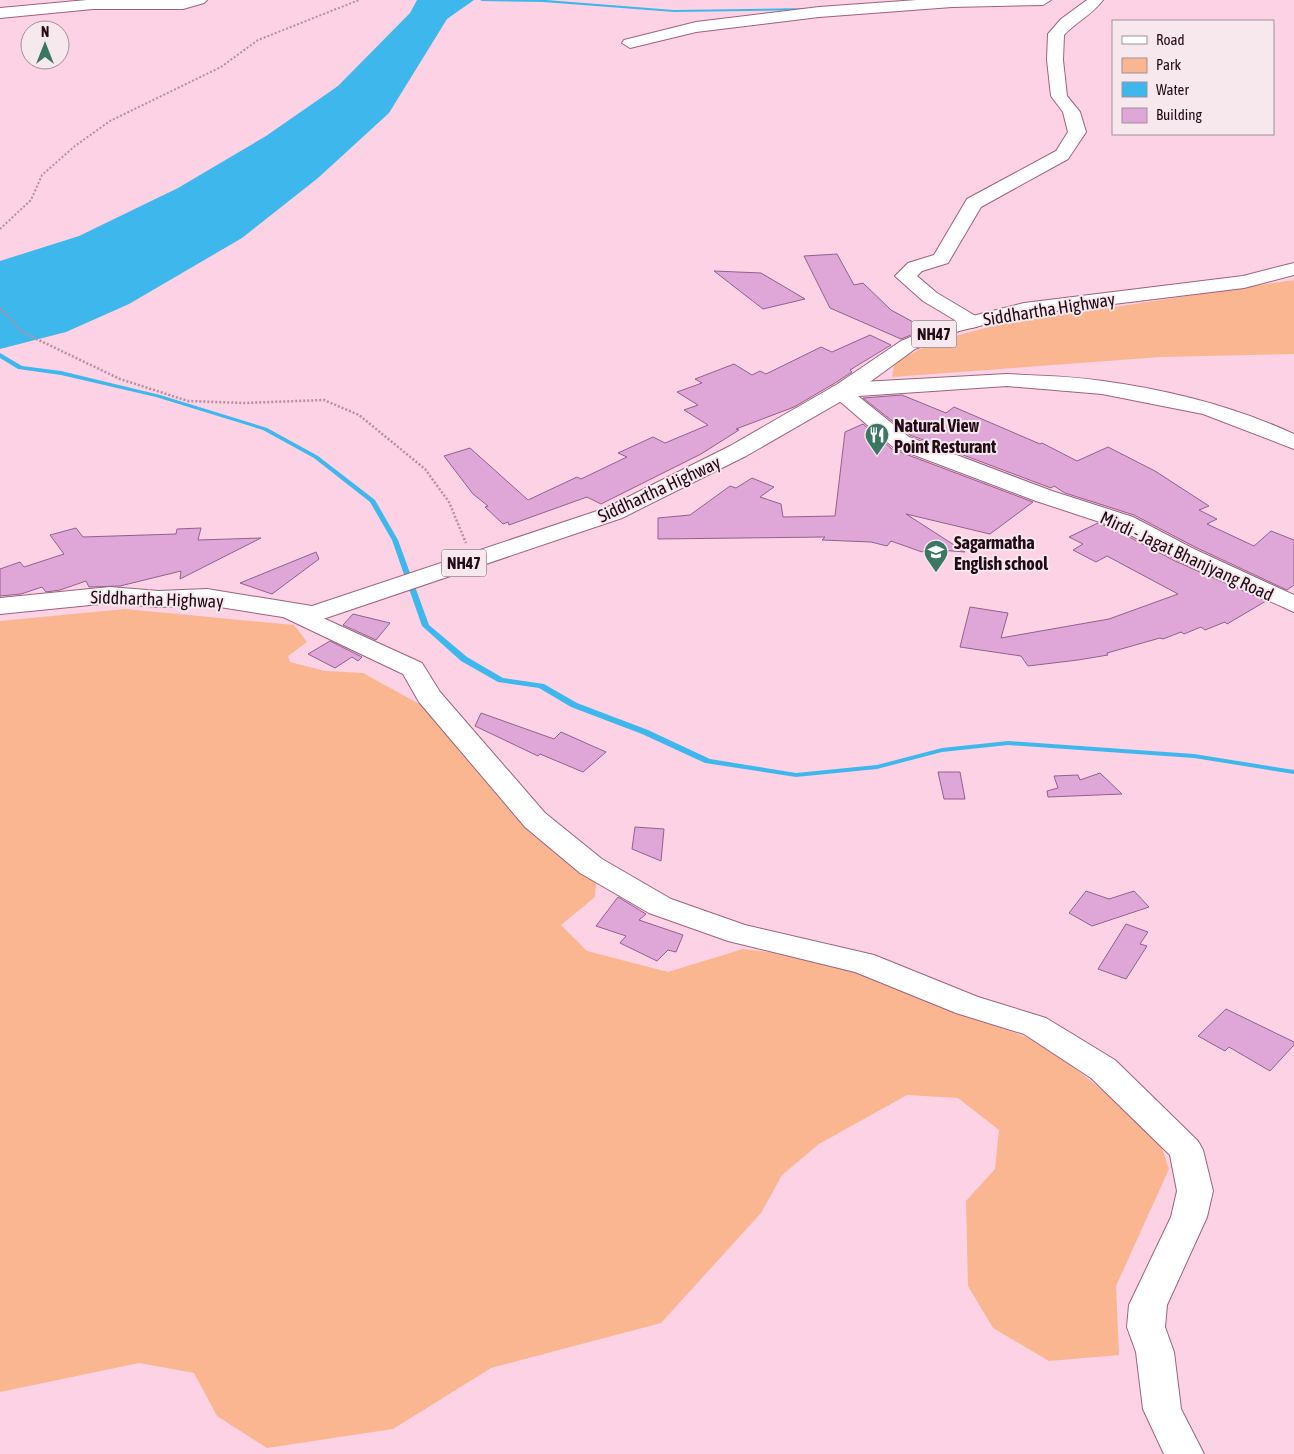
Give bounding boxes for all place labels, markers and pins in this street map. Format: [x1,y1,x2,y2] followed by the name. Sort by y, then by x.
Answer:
[894,415,997,457] place label: Natural View Point Resturant
[864,422,890,456] restaurant icon: Natural View Point Resturant
[954,532,1048,574] place label: Sagarmatha English school
[923,539,949,573] school or university icon: Sagarmatha English school

